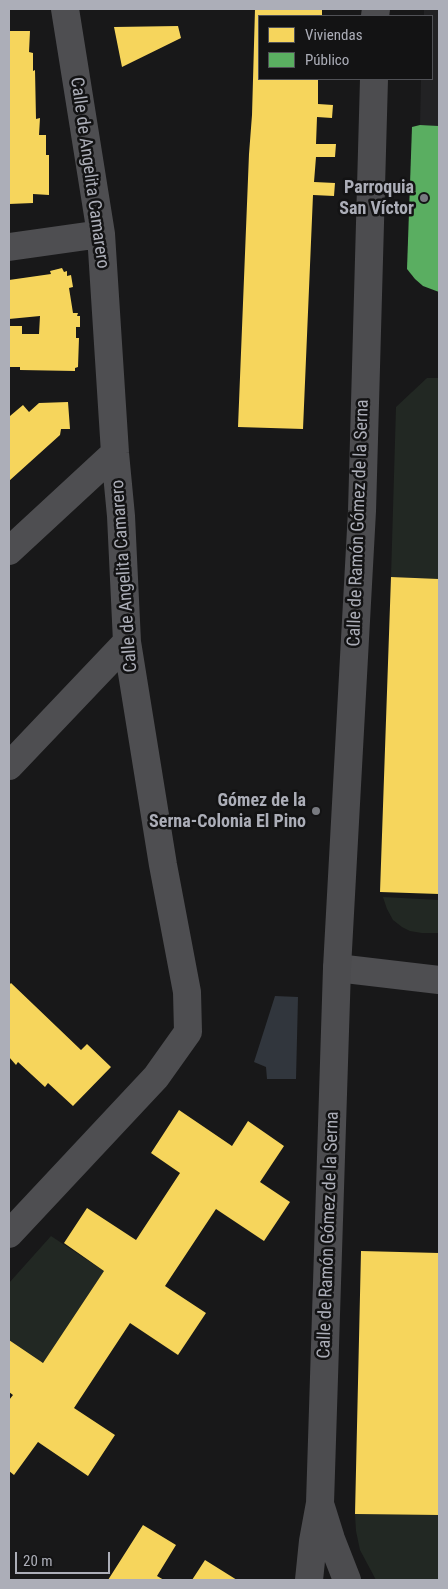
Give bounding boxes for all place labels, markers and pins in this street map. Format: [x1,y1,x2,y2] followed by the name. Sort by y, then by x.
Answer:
[339,177,414,220] place label: Parroquia San Víctor
[418,192,430,204] marker: Parroquia San Víctor
[149,790,306,832] place label: Gómez de la Serna-Colonia El Pino
[310,805,322,817] marker: Gómez de la Serna-Colonia El Pino

